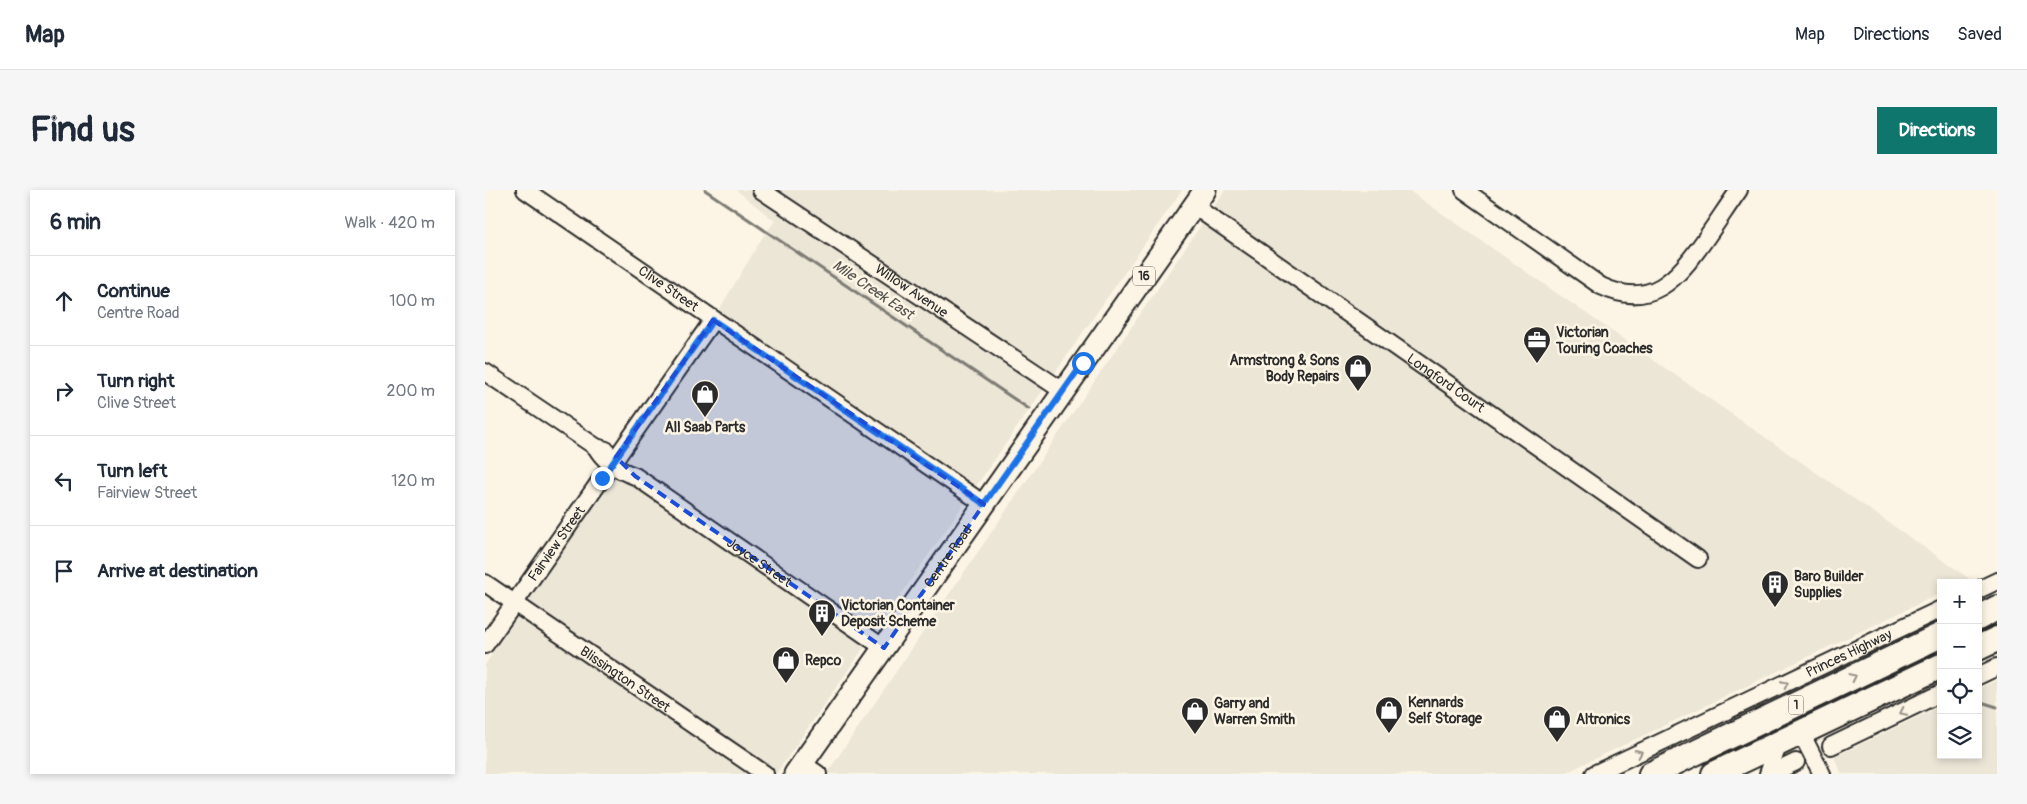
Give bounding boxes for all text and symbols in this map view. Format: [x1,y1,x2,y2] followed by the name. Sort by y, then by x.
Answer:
[25,20,65,49] text: Map
[1795,23,1825,46] text: Map
[1853,23,1929,46] text: Directions
[1957,23,2002,46] text: Saved
[1877,107,1997,154] button: Directions
[30,108,135,152] text: Find us
[50,209,101,236] text: 6 min
[344,213,435,233] text: Walk · 420 m
[829,256,919,325] water label: Mile Creek East
[872,260,951,321] street label: Willow Avenue
[635,262,702,315] street label: Clive Street
[1133,266,1155,285] road number: 16
[97,279,170,303] text: Continue
[50,287,78,315] icon: ahead
[389,291,435,311] text: 100 m
[97,303,180,323] text: Centre Road
[1555,324,1653,357] place label: Victorian Touring Coaches
[1522,325,1552,364] office icon: Victorian Touring Coaches
[1404,350,1489,416] street label: Longford Court
[1072,352,1095,375] route start
[1229,352,1340,385] place label: Armstrong & Sons Body Repairs
[1343,353,1373,392] shop icon: Armstrong & Sons Body Repairs
[97,369,175,393] text: Turn right
[50,377,78,405] icon: right
[690,379,720,418] shop icon: All Saab Parts
[387,381,435,401] text: 200 m
[97,393,176,413] text: Clive Street
[665,419,746,436] place label: All Saab Parts
[97,459,167,483] text: Turn left
[50,467,78,495] icon: left
[591,467,614,490] route end
[391,471,435,491] text: 120 m
[97,483,197,503] text: Fairview Street
[524,502,589,584] street label: Fairview Street
[920,522,976,591] street label: Centre Road
[724,534,796,591] street label: Joyce Street
[50,557,78,585] icon: arrive
[97,559,258,583] text: Arrive at destination
[1794,568,1864,601] place label: Baro Builder Supplies
[1760,569,1790,608] building icon: Baro Builder Supplies
[1937,579,1982,759] map controls
[1937,579,1982,624] button: +
[841,597,956,630] place label: Victorian Container Deposit Scheme
[807,598,837,637] building icon: Victorian Container Deposit Scheme
[1937,624,1982,669] button: −
[1803,625,1894,681] street label: Princes Highway
[577,642,674,716] street label: Blissington Street
[771,645,801,684] shop icon: Repco
[805,652,842,669] place label: Repco
[1937,669,1982,714] button: locate
[1848,673,1857,684] one-way arrow
[1780,680,1789,690] one-way arrow
[1408,694,1483,727] place label: Kennards Self Storage
[1214,695,1295,728] place label: Garry and Warren Smith
[1374,695,1404,734] shop icon: Kennards Self Storage
[1180,696,1210,735] shop icon: Garry and Warren Smith
[1789,696,1803,714] road number: 1
[1542,704,1572,743] shop icon: Altronics
[1899,705,1908,716] one-way arrow
[1576,711,1631,728] place label: Altronics
[1937,714,1982,759] button: layers
[1633,749,1642,759] one-way arrow

